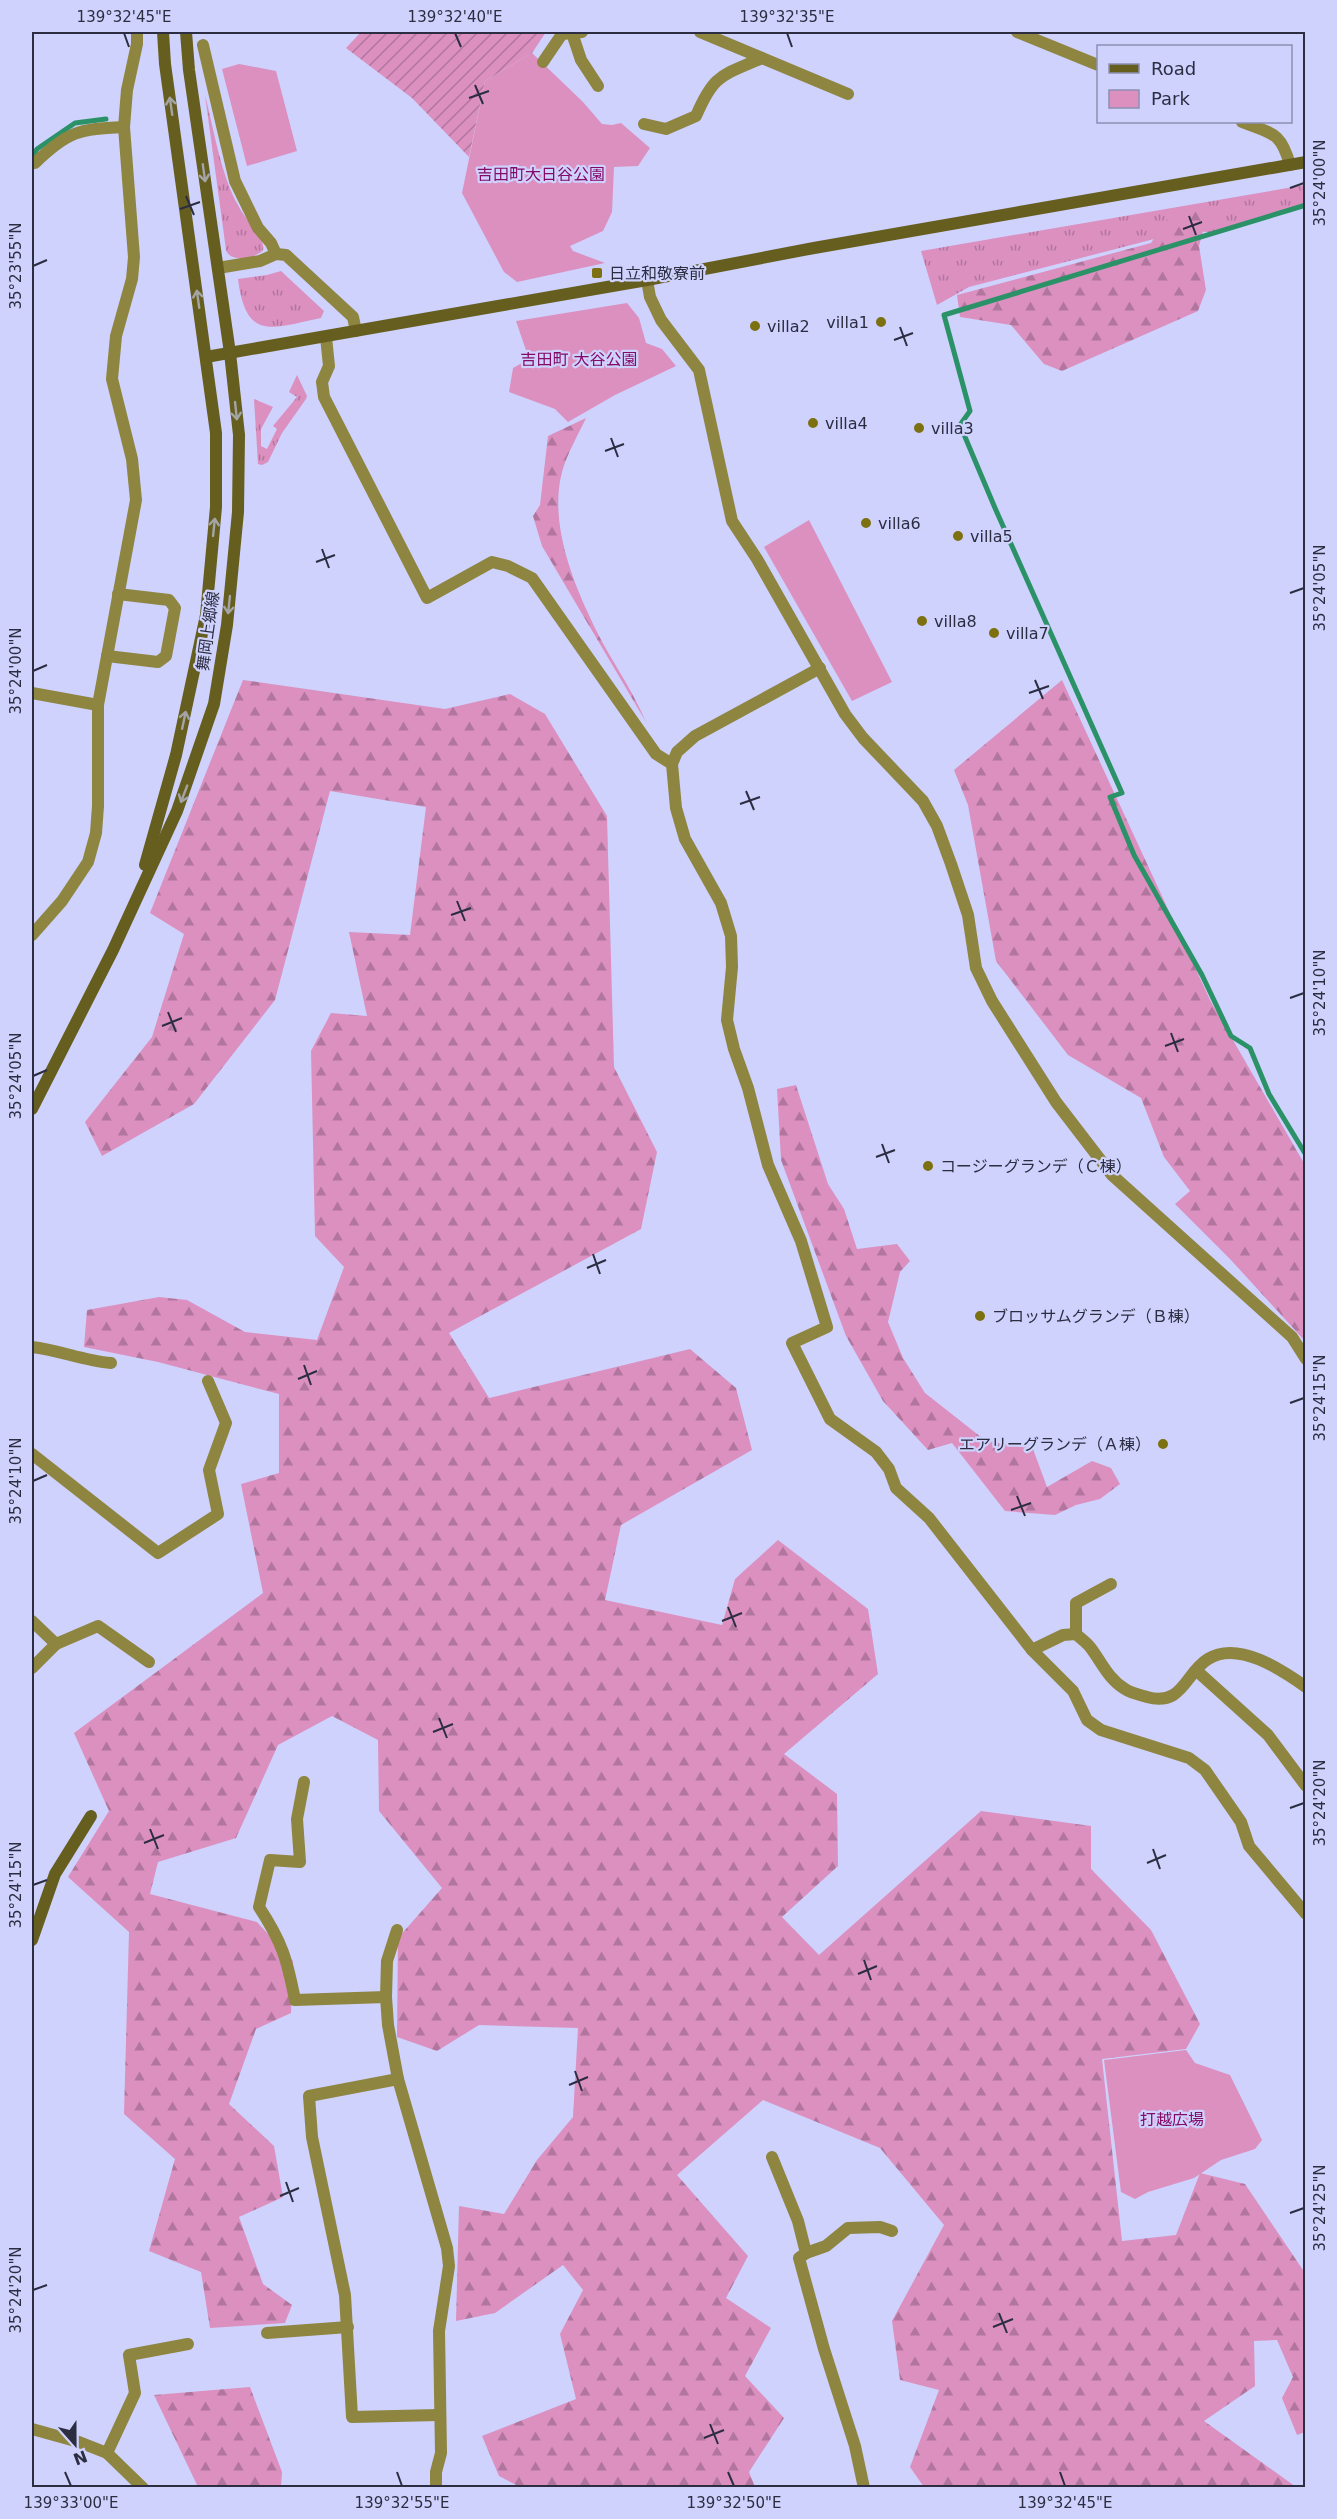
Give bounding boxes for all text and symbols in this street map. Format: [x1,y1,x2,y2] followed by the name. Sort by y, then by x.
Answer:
[77,8,171,26] text: 139°32'45"E
[408,8,502,26] text: 139°32'40"E
[740,8,834,26] text: 139°32'35"E
[1097,45,1292,123] legend
[1151,58,1196,79] text: Road
[1151,88,1190,109] text: Park
[165,96,176,116] one-way arrow
[1311,139,1329,227] text: 35°24'00"N
[199,162,210,182] one-way arrow
[477,165,605,184] park label: 吉田町大日谷公園
[7,222,25,310] text: 35°23'55"N
[609,264,705,283] place label: 日立和敬寮前
[590,266,604,280] marker: 日立和敬寮前
[192,289,203,309] one-way arrow
[826,313,869,332] place label: villa1
[874,315,888,329] marker: villa1
[767,317,810,336] place label: villa2
[748,319,762,333] marker: villa2
[520,350,638,369] park label: 吉田町 大谷公園
[231,401,242,420] one-way arrow
[825,414,868,433] place label: villa4
[806,416,820,430] marker: villa4
[931,419,974,438] place label: villa3
[912,421,926,435] marker: villa3
[878,514,921,533] place label: villa6
[859,516,873,530] marker: villa6
[209,518,220,538] one-way arrow
[970,527,1013,546] place label: villa5
[951,529,965,543] marker: villa5
[1311,544,1329,632] text: 35°24'05"N
[193,590,223,672] street label: 舞岡上郷線
[223,595,234,615] one-way arrow
[934,612,977,631] place label: villa8
[915,614,929,628] marker: villa8
[1006,624,1049,643] place label: villa7
[987,626,1001,640] marker: villa7
[7,627,25,715] text: 35°24'00"N
[179,710,190,730] one-way arrow
[177,784,188,803] one-way arrow
[1311,949,1329,1037] text: 35°24'10"N
[7,1032,25,1120] text: 35°24'05"N
[940,1157,1132,1176] place label: コージーグランデ（Ｃ棟）
[921,1159,935,1173] marker: コージーグランデ（Ｃ棟）
[992,1307,1200,1326] place label: ブロッサムグランデ（Ｂ棟）
[973,1309,987,1323] marker: ブロッサムグランデ（Ｂ棟）
[1311,1354,1329,1442] text: 35°24'15"N
[959,1435,1151,1454] place label: エアリーグランデ（Ａ棟）
[7,1437,25,1525] text: 35°24'10"N
[1156,1437,1170,1451] marker: エアリーグランデ（Ａ棟）
[1311,1759,1329,1847] text: 35°24'20"N
[7,1841,25,1929] text: 35°24'15"N
[1140,2110,1204,2129] park label: 打越広場
[1311,2164,1329,2252] text: 35°24'25"N
[7,2246,25,2334] text: 35°24'20"N
[45,2414,105,2474] north arrow
[71,2446,90,2469] text: N
[24,2494,118,2512] text: 139°33'00"E
[355,2494,449,2512] text: 139°32'55"E
[687,2494,781,2512] text: 139°32'50"E
[1018,2494,1112,2512] text: 139°32'45"E

